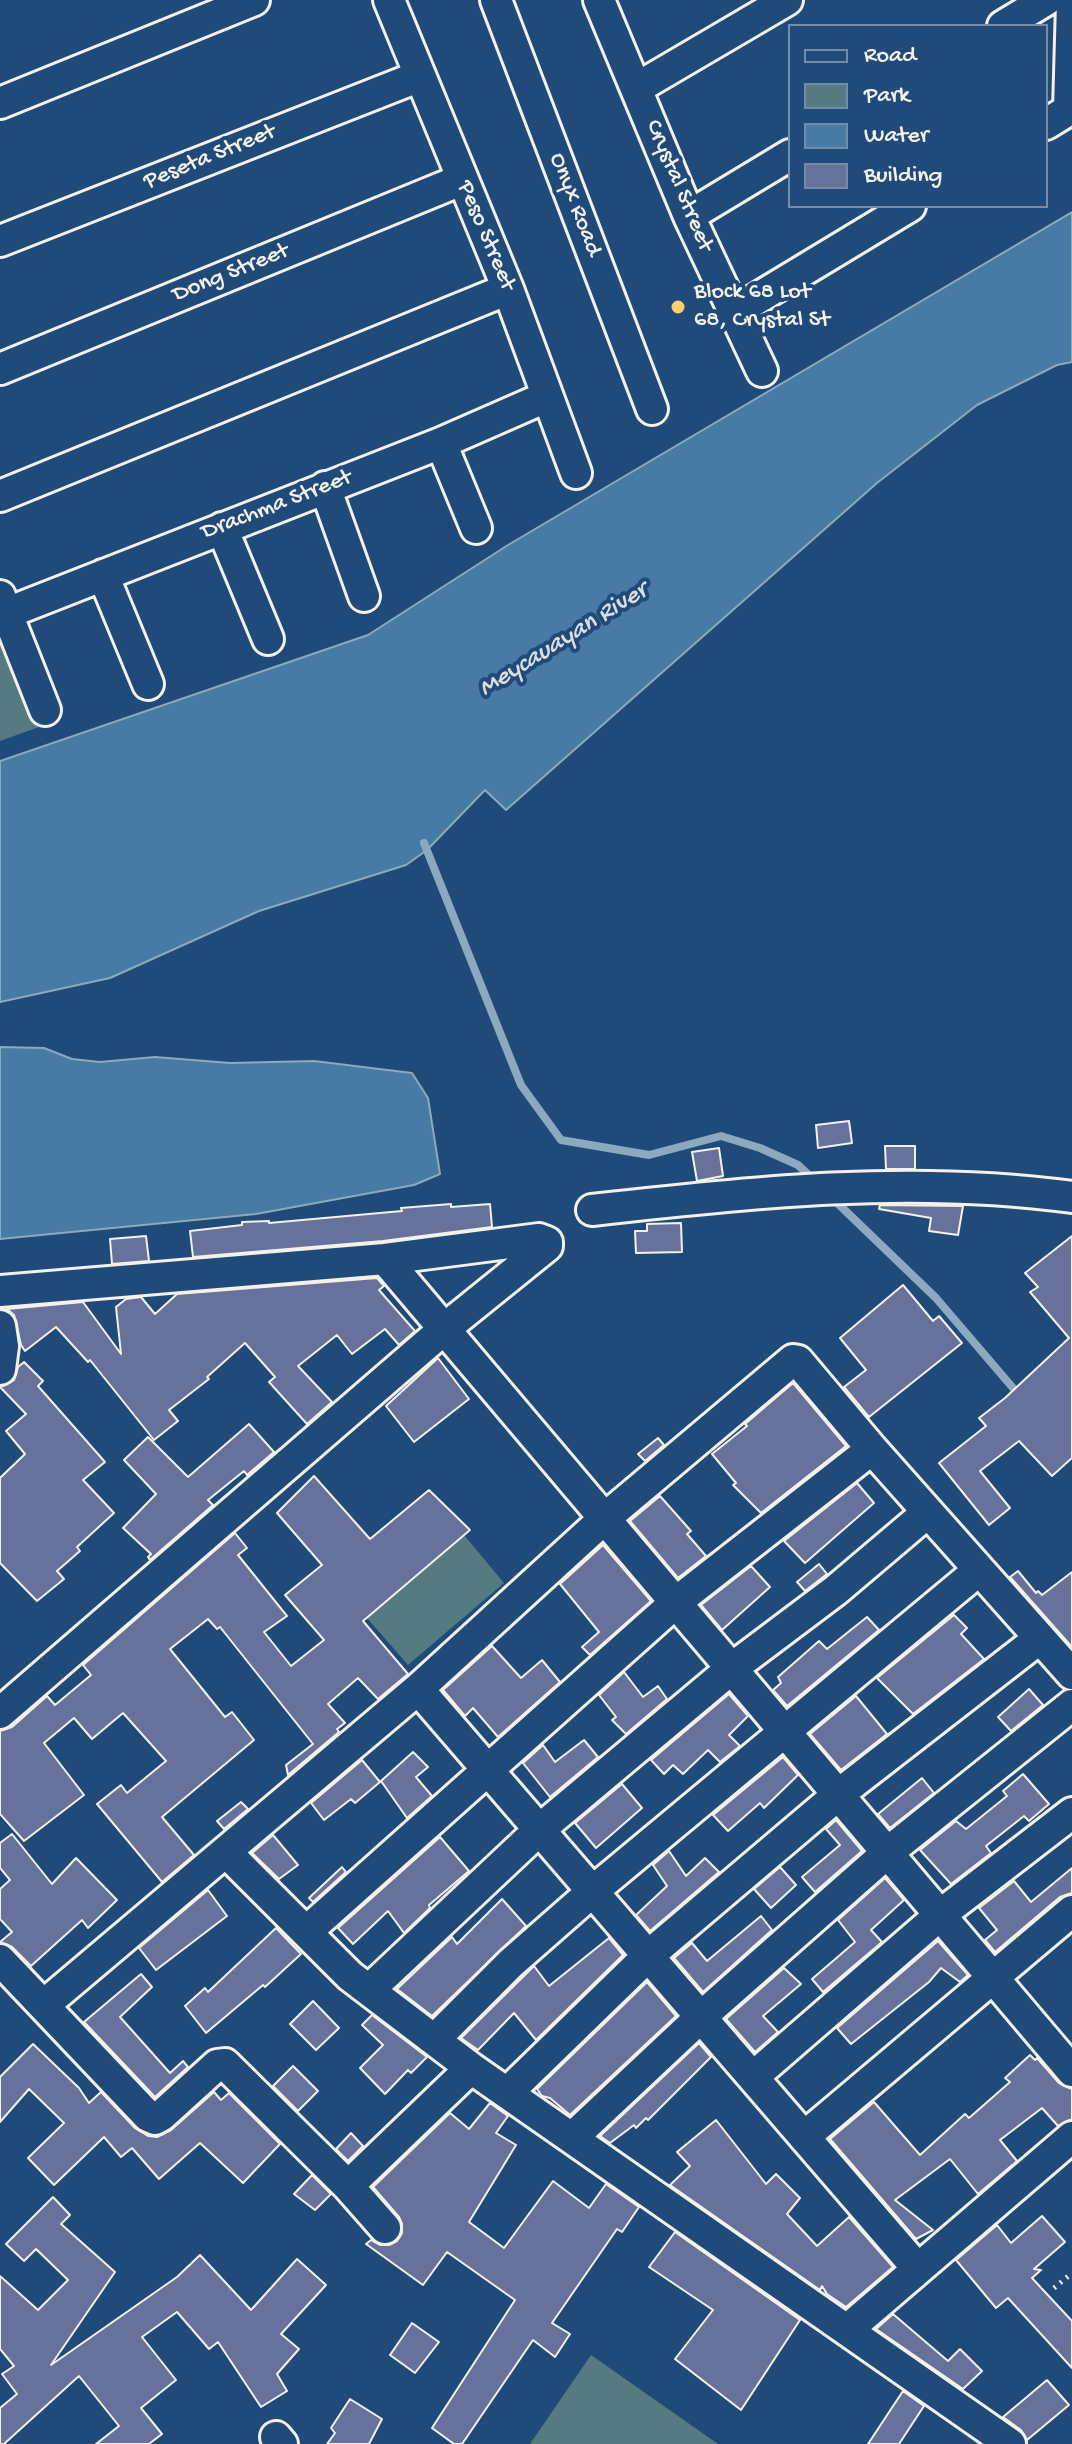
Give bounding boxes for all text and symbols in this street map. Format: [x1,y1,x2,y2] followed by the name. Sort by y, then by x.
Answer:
[788,24,1048,208] legend
[864,42,916,71] text: Road
[864,82,910,111] text: Park
[637,116,719,256] street label: Crystal Street
[140,118,280,198] street label: Peseta Street
[864,122,928,151] text: Water
[541,149,607,261] street label: Onyx Road
[864,162,942,191] text: Building
[449,177,521,295] street label: Peso Street
[169,238,293,310] street label: Dong Street
[694,279,830,335] place label: Block 68 Lot 68, Crystal St
[669,298,687,316] marker: Block 68 Lot 68, Crystal St
[198,464,356,548] street label: Drachma Street
[474,577,654,705] water label: Meycauayan River

